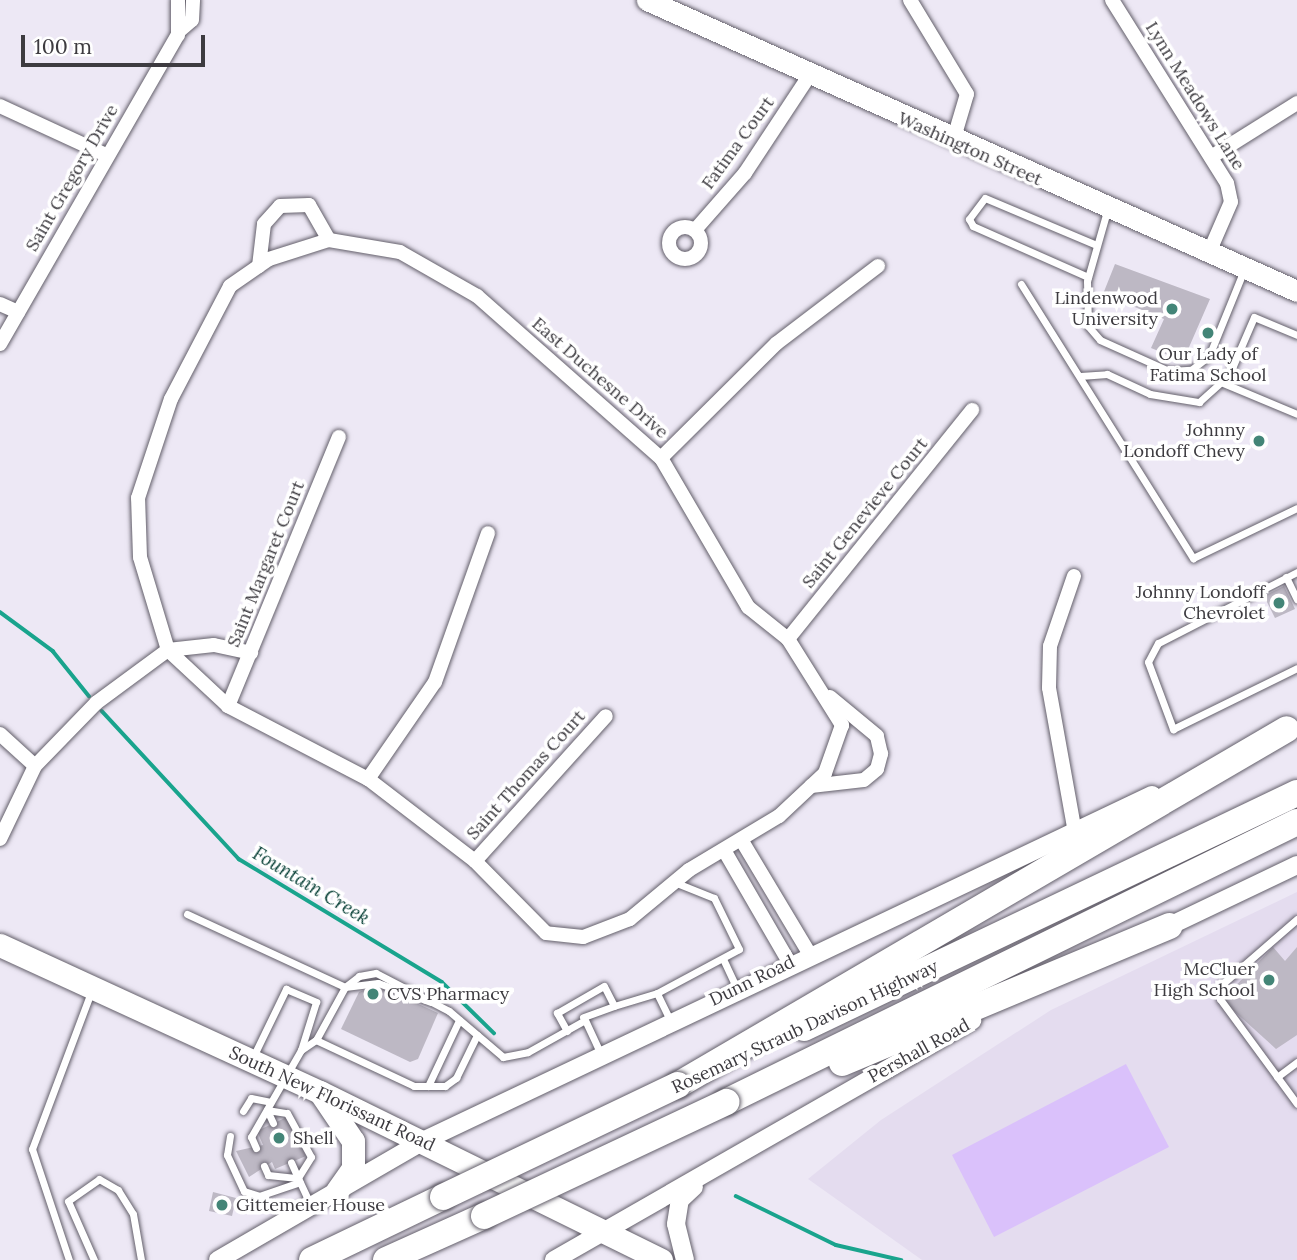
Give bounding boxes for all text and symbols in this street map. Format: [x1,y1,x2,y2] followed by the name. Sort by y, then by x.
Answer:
[1141,18,1249,174] street label: Lynn Meadows Lane
[24,21,208,65] scale bar
[34,33,92,60] text: 100 m
[697,92,779,194] street label: Fatima Court
[21,101,123,255] street label: Saint Gregory Drive
[894,107,1046,191] street label: Washington Street
[1054,288,1158,330] place label: Lindenwood University
[1164,301,1180,317] marker: Lindenwood University
[527,313,673,443] street label: East Duchesne Drive
[1200,325,1216,341] marker: Our Lady of Fatima School
[1150,344,1266,386] place label: Our Lady of Fatima School
[1123,420,1245,462] place label: Johnny Londoff Chevy
[798,433,932,593] street label: Saint Genevieve Court
[1251,433,1267,449] marker: Johnny Londoff Chevy
[223,478,309,650] street label: Saint Margaret Court
[1136,582,1265,624] place label: Johnny Londoff Chevrolet
[1271,595,1287,611] marker: Johnny Londoff Chevrolet
[462,706,590,844] street label: Saint Thomas Court
[248,842,374,930] water label: Fountain Creek
[706,951,798,1011] street label: Dunn Road
[668,956,942,1098] street label: Rosemary Straub Davison Highway
[1154,959,1255,1002] place label: McCluer High School
[1261,972,1277,988] marker: McCluer High School
[387,983,509,1005] place label: CVS Pharmacy
[365,986,381,1002] marker: CVS Pharmacy
[864,1014,974,1088] street label: Pershall Road
[226,1042,438,1156] street label: South New Florissant Road
[293,1127,334,1149] place label: Shell
[271,1130,287,1146] marker: Shell
[236,1194,385,1216] place label: Gittemeier House
[214,1197,230,1213] marker: Gittemeier House

